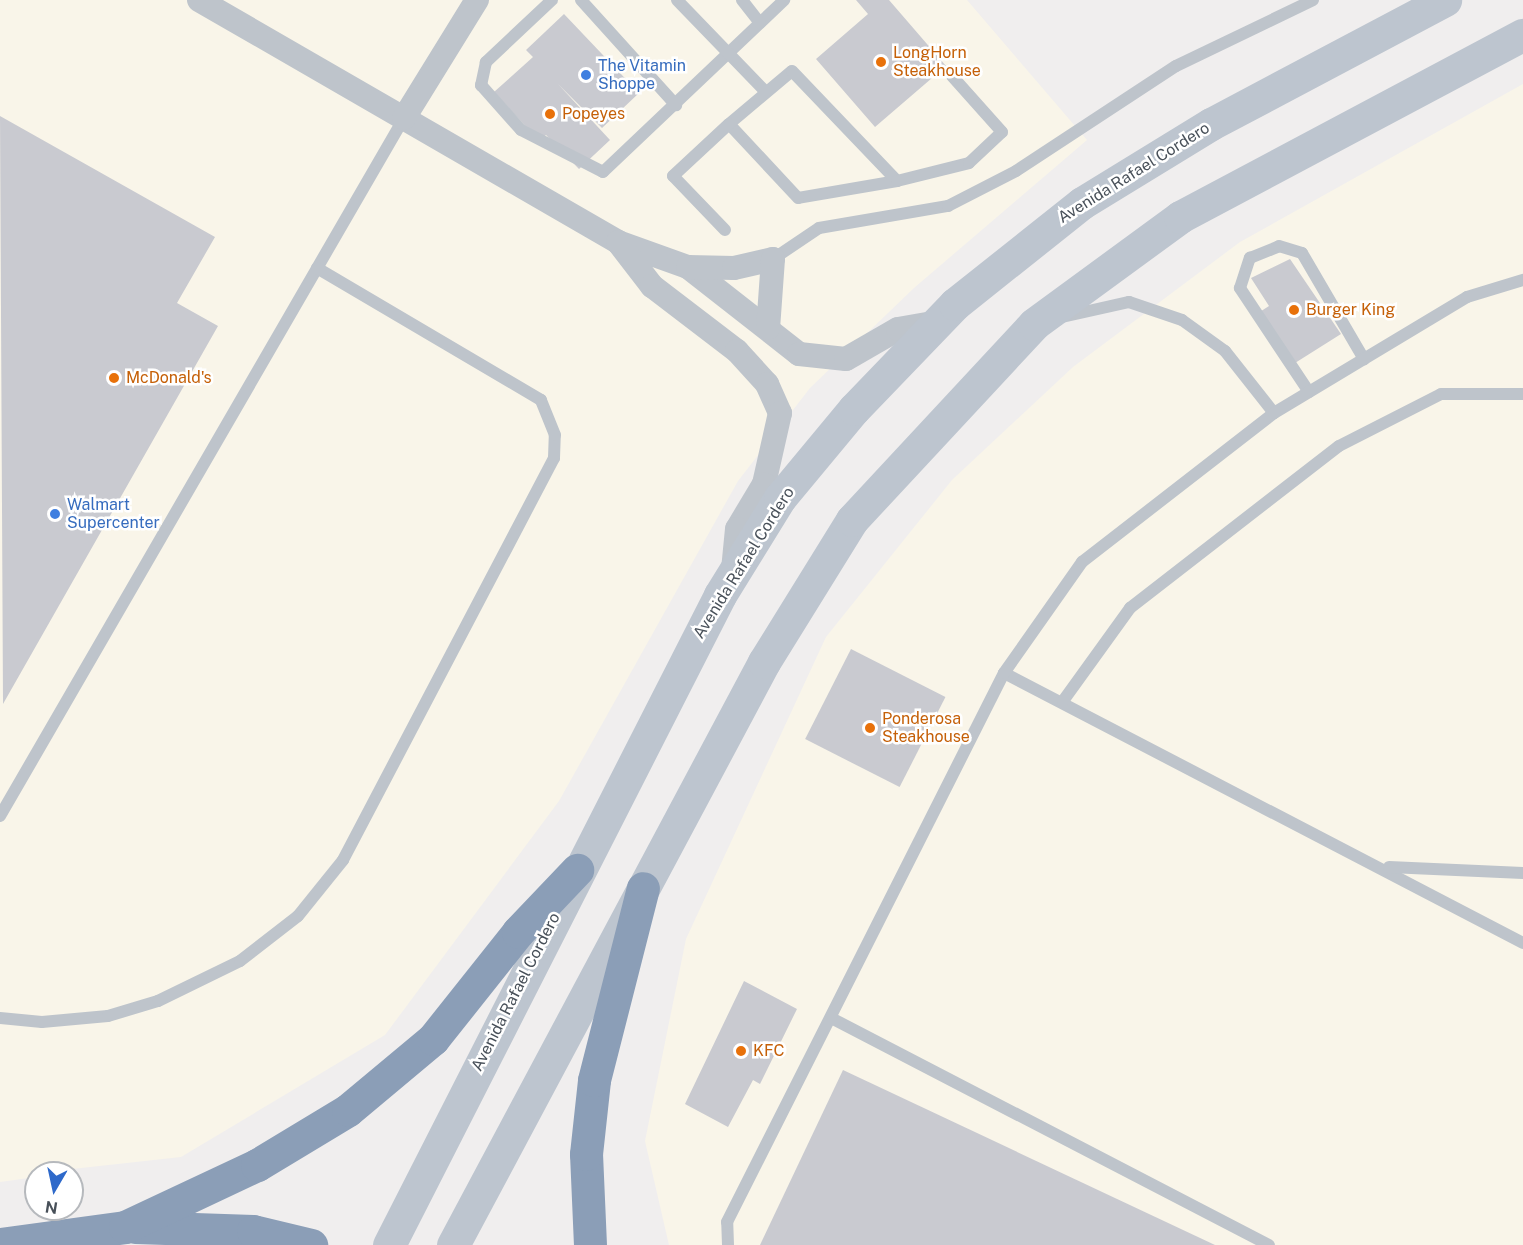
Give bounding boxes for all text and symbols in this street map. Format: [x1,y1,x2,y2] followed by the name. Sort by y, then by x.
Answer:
[893,43,981,81] place label: LongHorn Steakhouse
[874,55,888,69] marker: LongHorn Steakhouse
[598,56,687,94] place label: The Vitamin Shoppe
[579,68,593,82] marker: The Vitamin Shoppe
[562,104,625,124] place label: Popeyes
[543,107,557,121] marker: Popeyes
[1055,118,1213,228] street label: Avenida Rafael Cordero
[1306,300,1395,320] place label: Burger King
[1287,303,1301,317] marker: Burger King
[126,368,212,388] place label: McDonald's
[107,371,121,385] marker: McDonald's
[689,484,799,642] street label: Avenida Rafael Cordero
[67,495,160,533] place label: Walmart Supercenter
[48,507,62,521] marker: Walmart Supercenter
[882,709,970,747] place label: Ponderosa Steakhouse
[863,721,877,735] marker: Ponderosa Steakhouse
[468,910,564,1074] street label: Avenida Rafael Cordero
[753,1041,784,1061] place label: KFC
[734,1044,748,1058] marker: KFC
[24,1161,84,1221] north arrow
[44,1197,59,1218] text: N

